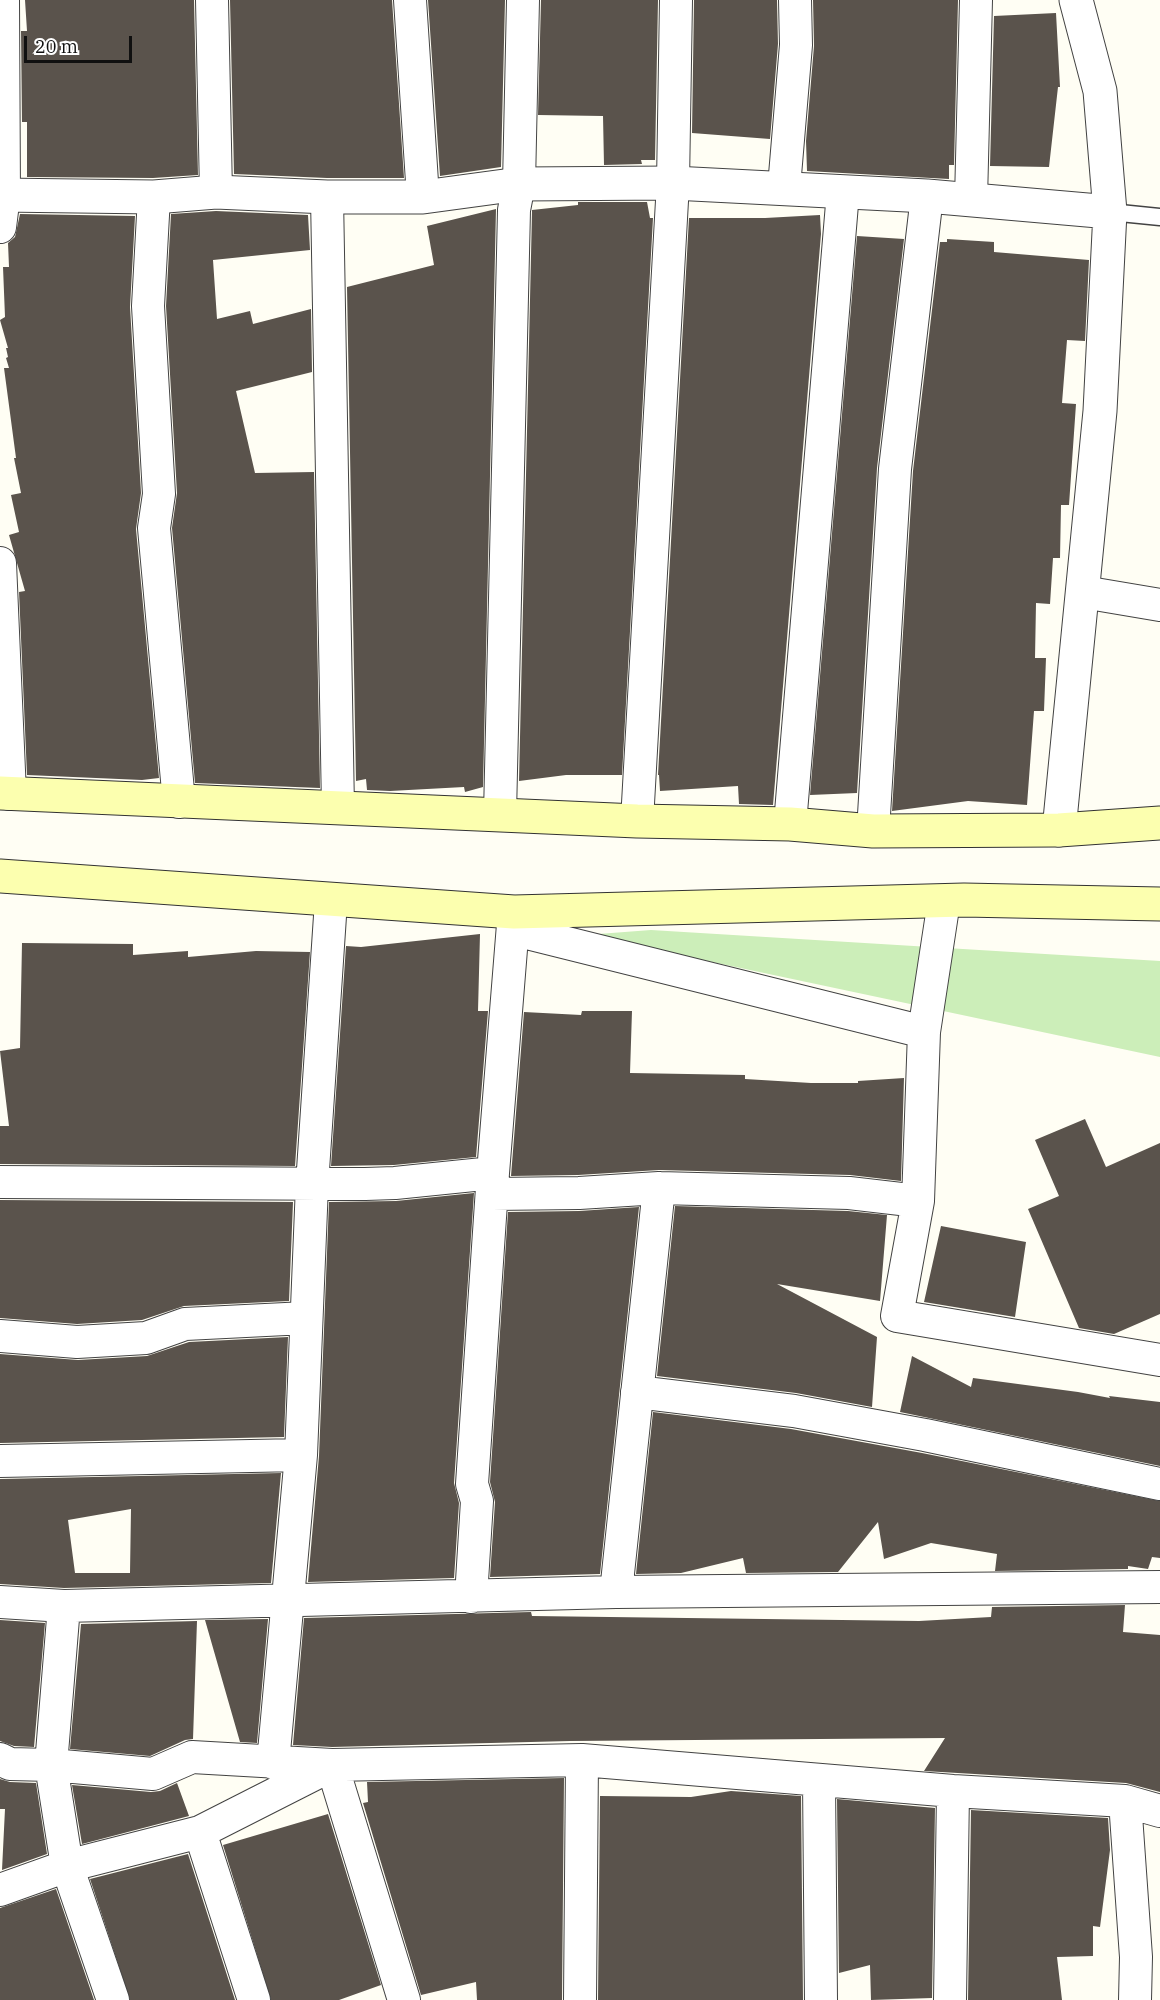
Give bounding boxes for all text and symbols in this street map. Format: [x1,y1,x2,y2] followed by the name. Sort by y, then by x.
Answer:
[27,24,135,62] scale bar
[35,35,78,58] text: 20 m

